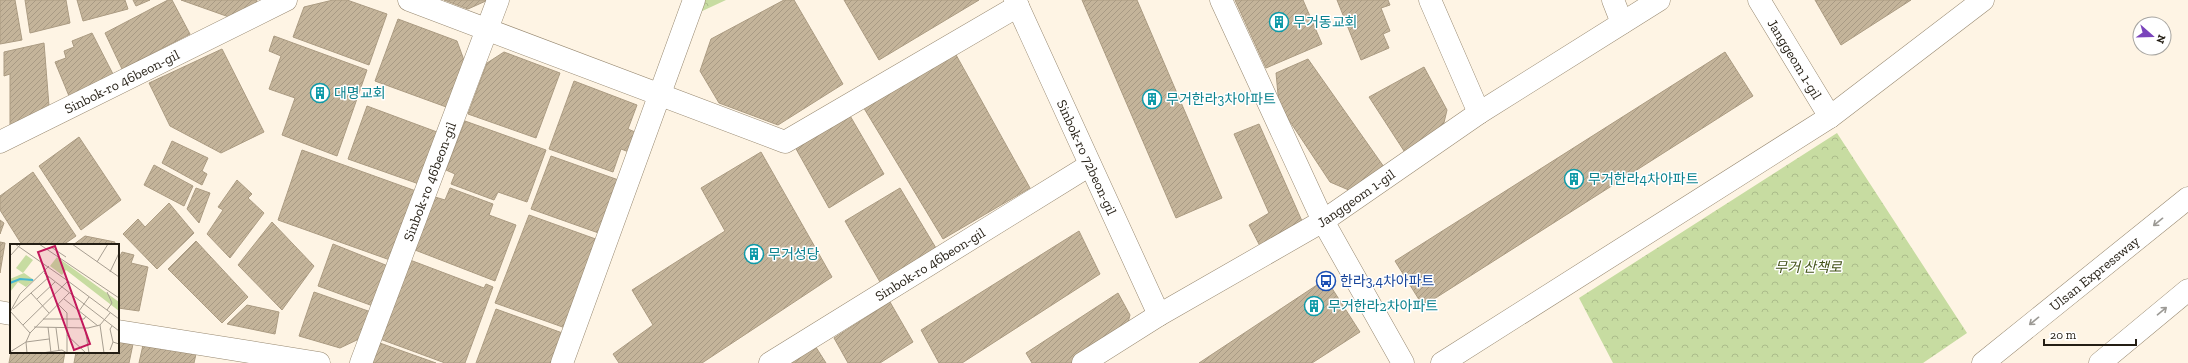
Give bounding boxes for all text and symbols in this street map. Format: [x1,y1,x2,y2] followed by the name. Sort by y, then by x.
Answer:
[1268,11,1290,33] building icon: 무거동교회
[1293,14,1357,31] place label: 무거동교회
[1764,16,1825,103] street label: Janggeom 1-gil
[2132,16,2172,56] north arrow
[2153,33,2168,46] text: N
[62,46,183,118] street label: Sinbok-ro 46beon-gil
[309,82,331,104] building icon: 대명교회
[334,85,386,102] place label: 대명교회
[1141,88,1163,110] building icon: 무거한라3차아파트
[1166,91,1276,108] place label: 무거한라3차아파트
[1053,97,1120,218] street label: Sinbok-ro 72beon-gil
[400,119,460,244] street label: Sinbok-ro 46beon-gil
[1314,166,1399,231] street label: Janggeom 1-gil
[1563,168,1585,190] building icon: 무거한라4차아파트
[1588,171,1699,188] place label: 무거한라4차아파트
[2152,218,2163,227] one-way arrow
[872,224,988,305] street label: Sinbok-ro 46beon-gil
[2046,232,2144,315] street label: Ulsan Expressway
[743,243,765,265] building icon: 무거성당
[10,244,119,353] inset map
[768,246,820,263] place label: 무거성당
[1774,259,1843,276] park label: 무거 산책로
[1315,270,1337,292] bus stop icon: 한라3,4차아파트
[1340,273,1435,290] place label: 한라3,4차아파트
[1303,295,1325,317] building icon: 무거한라2차아파트
[1328,298,1438,315] place label: 무거한라2차아파트
[2157,307,2167,316] one-way arrow
[2029,317,2040,326] one-way arrow
[2044,321,2136,347] scale bar
[2050,328,2077,342] text: 20 m

